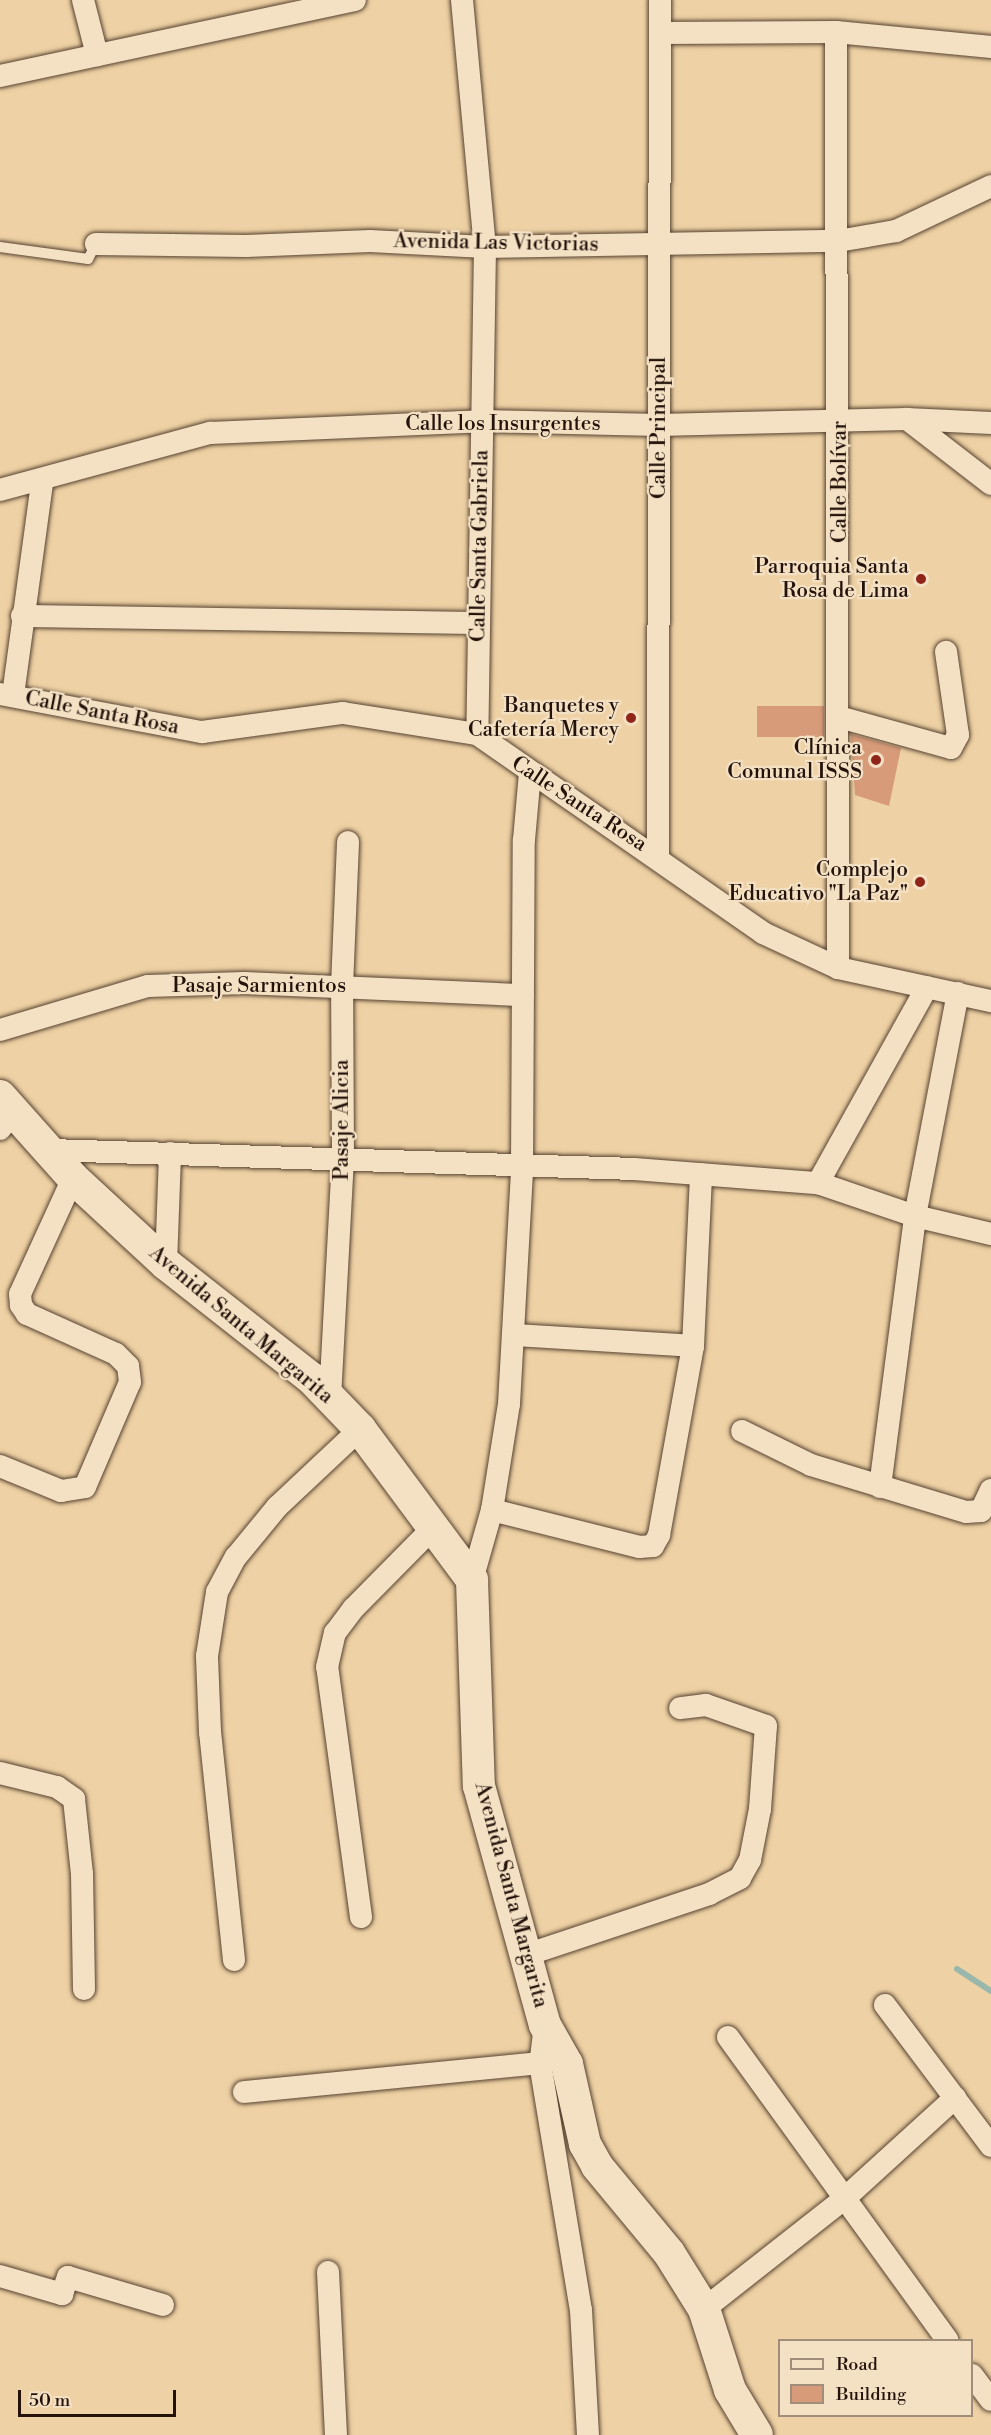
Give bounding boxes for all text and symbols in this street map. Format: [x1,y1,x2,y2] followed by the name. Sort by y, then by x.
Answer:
[393,229,599,257] street label: Avenida Las Victorias
[646,357,672,499] street label: Calle Principal
[405,411,601,437] street label: Calle los Insurgentes
[827,421,853,543] street label: Calle Bolívar
[466,450,494,642] street label: Calle Santa Gabriela
[755,554,909,604] place label: Parroquia Santa Rosa de Lima
[914,572,928,586] marker: Parroquia Santa Rosa de Lima
[23,686,181,740] street label: Calle Santa Rosa
[468,693,619,743] place label: Banquetes y Cafetería Mercy
[624,711,638,725] marker: Banquetes y Cafetería Mercy
[727,735,862,785] place label: Clínica Comunal ISSS
[507,751,651,857] street label: Calle Santa Rosa
[867,751,885,769] marker: Clínica Comunal ISSS
[728,857,908,907] place label: Complejo Educativo "La Paz"
[913,875,927,889] marker: Complejo Educativo "La Paz"
[172,973,346,999] street label: Pasaje Sarmientos
[329,1059,355,1181] street label: Pasaje Alicia
[144,1241,338,1409] street label: Avenida Santa Margarita
[469,1779,553,2011] street label: Avenida Santa Margarita
[778,2339,973,2417] legend
[836,2353,878,2376] text: Road
[21,2378,178,2416] scale bar
[836,2383,906,2406] text: Building
[29,2389,70,2412] text: 50 m

